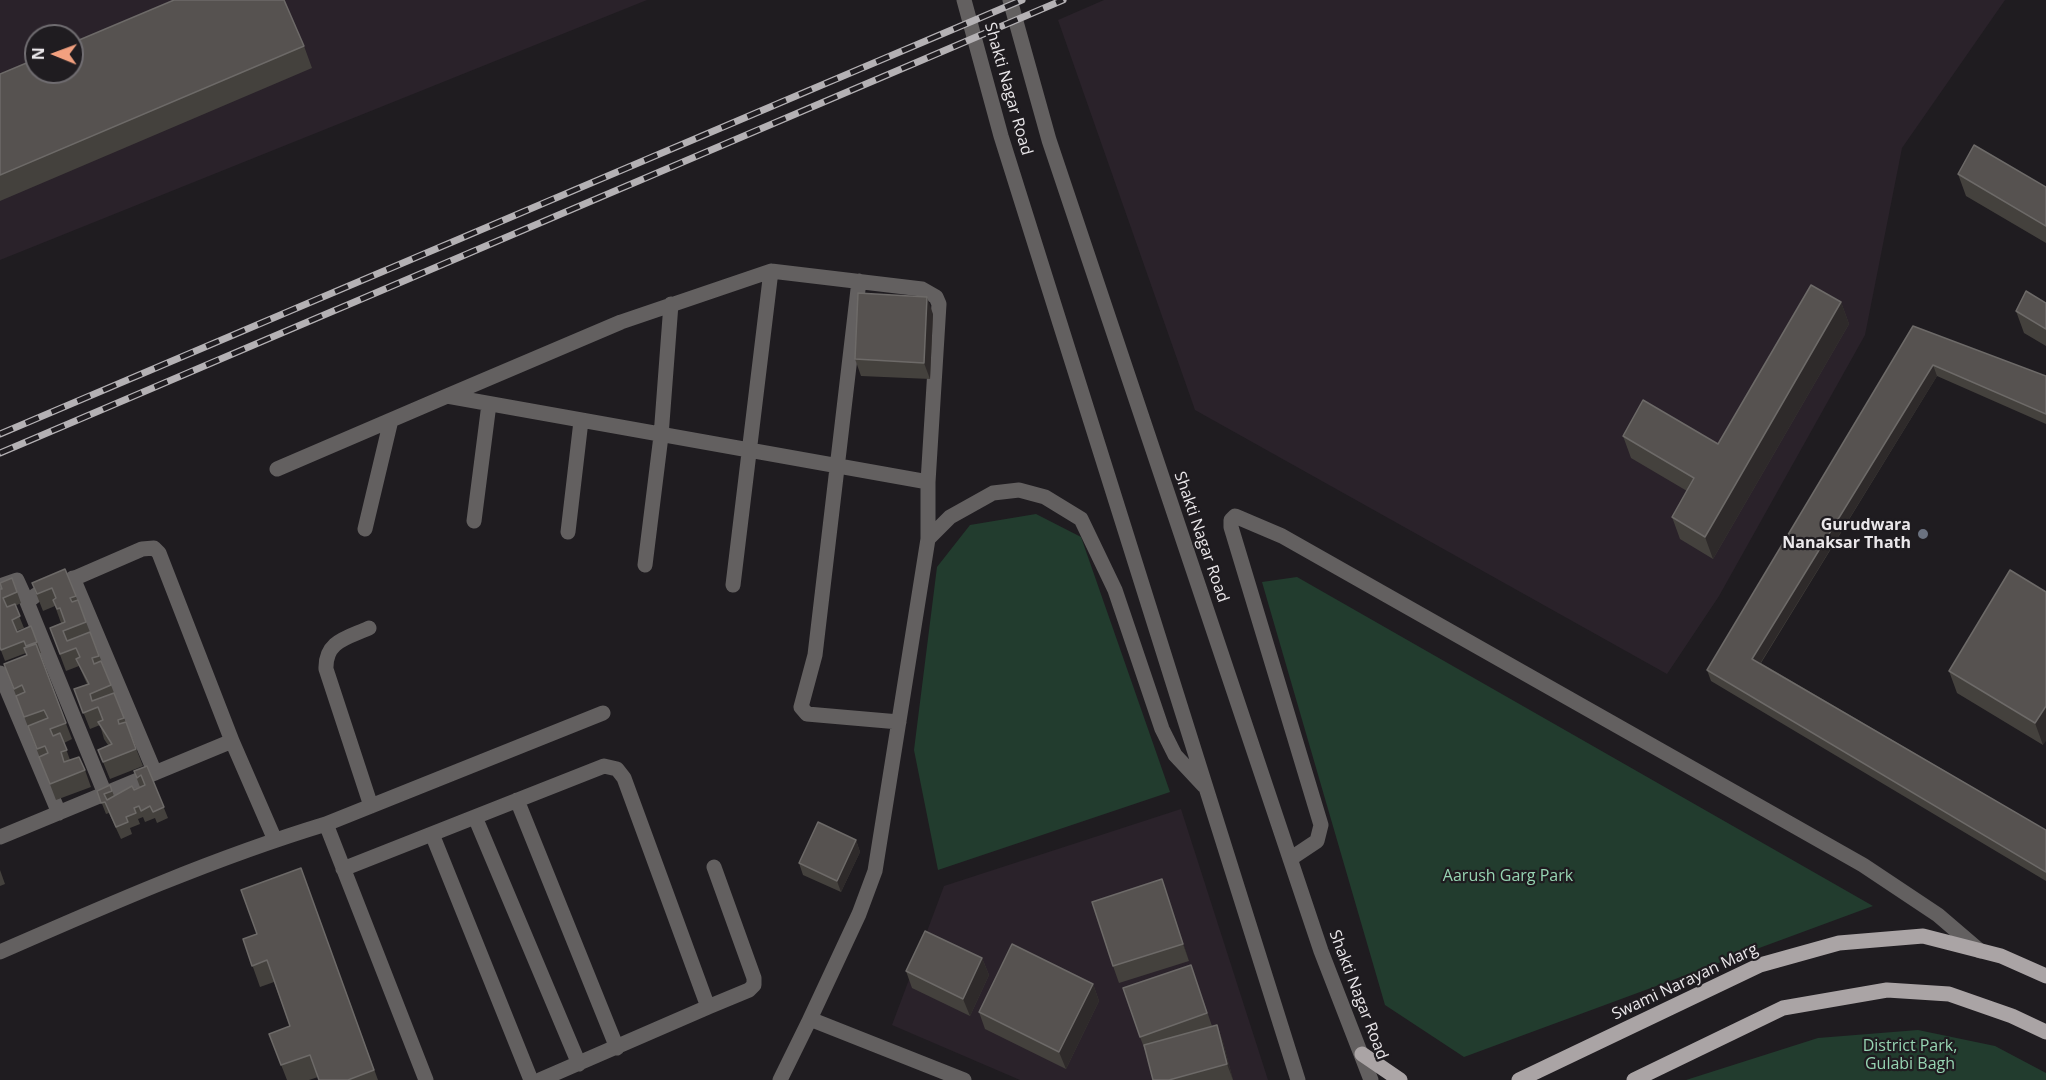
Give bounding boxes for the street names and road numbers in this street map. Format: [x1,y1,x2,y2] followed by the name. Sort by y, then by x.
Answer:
[980,20,1036,158] street label: Shakti Nagar Road
[1170,469,1232,605] street label: Shakti Nagar Road
[1324,928,1392,1062] street label: Shakti Nagar Road
[1609,940,1761,1024] street label: Swami Narayan Marg

